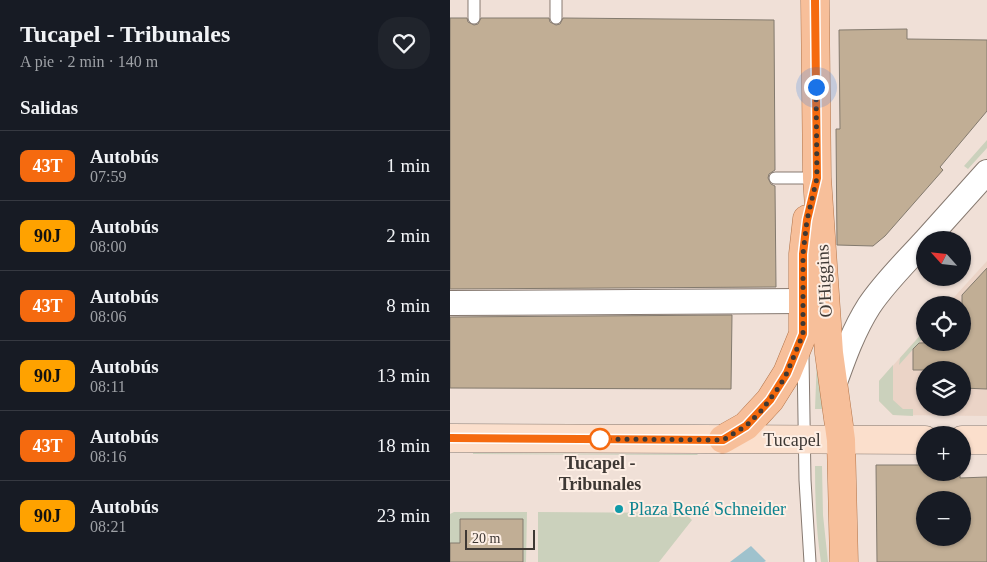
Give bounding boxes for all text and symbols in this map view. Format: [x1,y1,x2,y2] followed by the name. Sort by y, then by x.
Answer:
[378,17,430,69] button: heart
[20,21,230,47] text: Tucapel - Tribunales
[20,53,158,70] text: A pie · 2 min · 140 m
[804,75,829,100] your location
[20,97,78,118] text: Salidas
[90,146,159,167] text: Autobús
[386,155,430,176] text: 1 min
[32,156,63,176] text: 43T
[90,168,126,185] text: 07:59
[90,216,159,237] text: Autobús
[386,225,430,246] text: 2 min
[34,226,61,246] text: 90J
[916,231,971,286] north arrow
[916,231,971,546] map controls
[90,238,126,255] text: 08:00
[812,244,836,318] street label: O'Higgins
[90,286,159,307] text: Autobús
[386,295,430,316] text: 8 min
[32,296,63,316] text: 43T
[916,296,971,351] button: locate
[90,308,126,325] text: 08:06
[90,356,159,377] text: Autobús
[916,361,971,416] button: layers
[377,365,430,386] text: 13 min
[34,366,61,386] text: 90J
[90,378,126,395] text: 08:11
[90,426,159,447] text: Autobús
[916,426,971,481] button: +
[589,428,611,450] marker: Tucapel - Tribunales
[763,430,821,450] street label: Tucapel
[377,435,430,456] text: 18 min
[32,436,63,456] text: 43T
[90,448,126,465] text: 08:16
[559,453,641,494] place label: Tucapel - Tribunales
[916,491,971,546] button: −
[90,496,159,517] text: Autobús
[629,499,786,519] place label: Plaza René Schneider
[613,503,625,515] marker: Plaza René Schneider
[377,505,430,526] text: 23 min
[34,506,61,526] text: 90J
[90,518,126,535] text: 08:21
[465,527,535,550] scale bar
[472,531,500,546] text: 20 m

